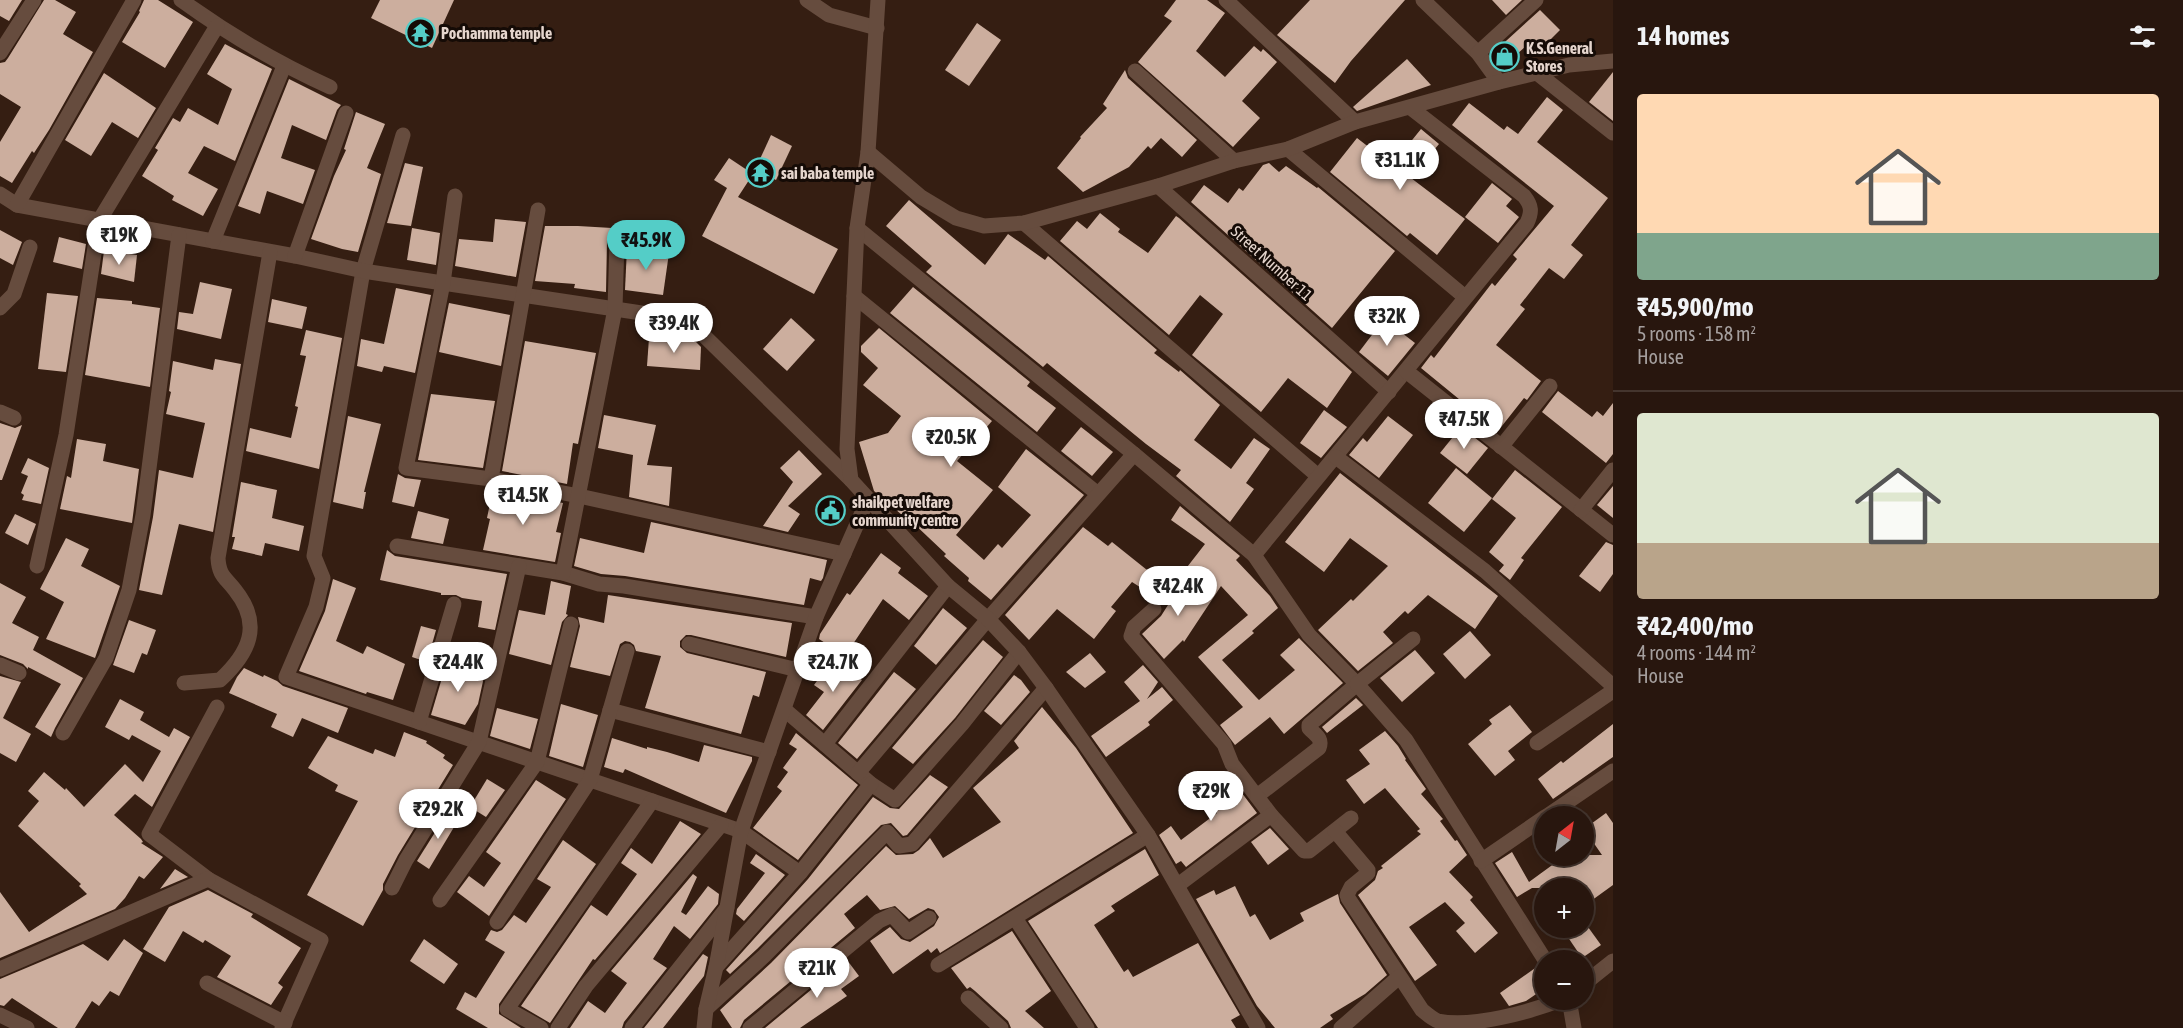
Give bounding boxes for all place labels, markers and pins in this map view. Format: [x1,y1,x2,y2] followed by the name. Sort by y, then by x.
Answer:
[404,17,436,49] temple icon: Pochamma temple
[441,24,552,42] place label: Pochamma temple
[1526,39,1594,75] place label: K.S.General Stores
[1489,41,1521,73] shop icon: K.S.General Stores
[1351,140,1449,191] pin: ₹31.1K
[744,157,776,189] temple icon: sai baba temple
[781,164,874,182] place label: sai baba temple
[83,215,155,266] pin: ₹19K
[597,220,695,271] pin: ₹45.9K
[1351,296,1423,347] pin: ₹32K
[625,303,723,354] pin: ₹39.4K
[1415,399,1513,450] pin: ₹47.5K
[902,417,1000,468] pin: ₹20.5K
[474,475,572,526] pin: ₹14.5K
[852,493,959,529] place label: shaikpet welfare community centre
[815,495,847,527] public building icon: shaikpet welfare community centre
[1129,566,1227,617] pin: ₹42.4K
[409,642,507,693] pin: ₹24.4K
[784,642,882,693] pin: ₹24.7K
[1175,771,1247,822] pin: ₹29K
[389,789,487,840] pin: ₹29.2K
[781,948,853,999] pin: ₹21K

